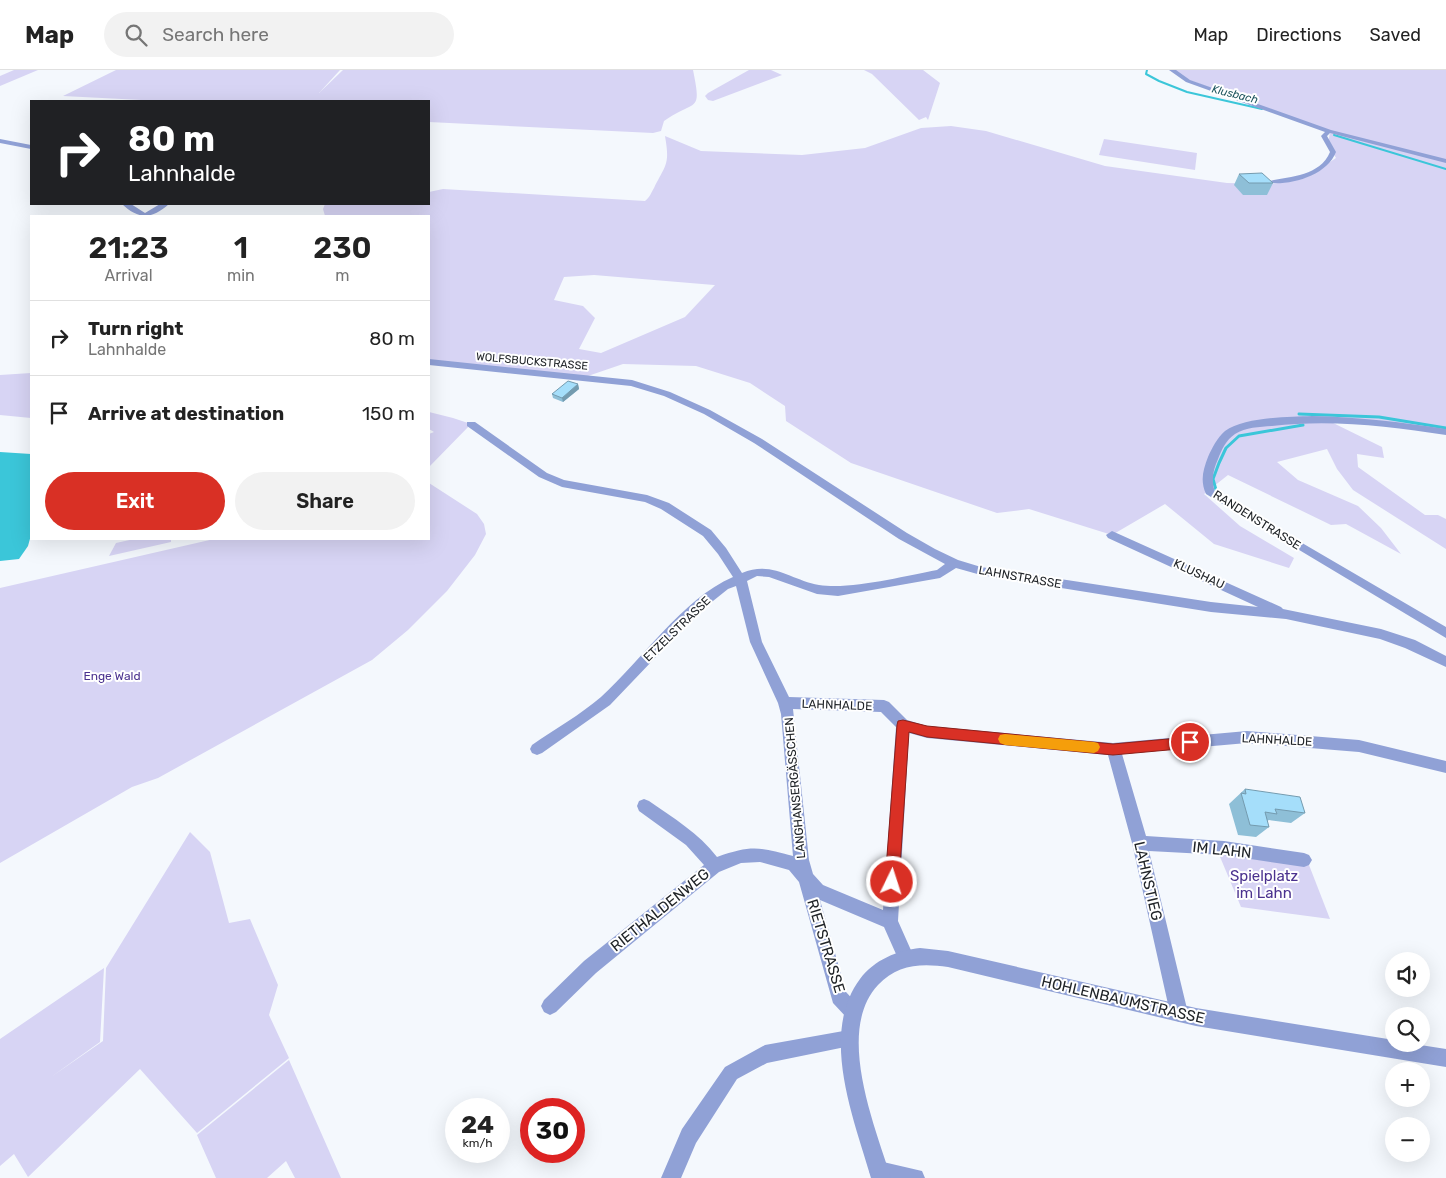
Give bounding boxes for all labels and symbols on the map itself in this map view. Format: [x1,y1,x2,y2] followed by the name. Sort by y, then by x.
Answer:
[1210,82,1260,107] water label: Klusbach
[475,350,589,373] street label: WOLFSBUCKSTRASSE
[1211,487,1303,553] street label: RANDENSTRASSE
[1171,556,1227,592] street label: KLUSHAU
[977,563,1063,591] street label: LAHNSTRASSE
[641,593,713,665] street label: ETZELSTRASSE
[83,669,141,683] park label: Enge Wald
[801,697,873,713] street label: LAHNHALDE
[782,717,808,859] street label: LANGHANSERGÄSSCHEN
[1169,721,1211,763] pin
[1241,731,1313,749] street label: LAHNHALDE
[1192,838,1252,862] street label: IM LAHN
[1130,840,1166,922] street label: LAHNSTIEG
[865,855,917,907] position arrow
[607,865,713,955] street label: RIETHALDENWEG
[1230,867,1298,902] park label: Spielplatz im Lahn
[803,897,849,995] street label: RIETSTRASSE
[1040,972,1206,1028] street label: HOHLENBAUMSTRASSE
[520,1098,585,1163] speed limit sign: 30

